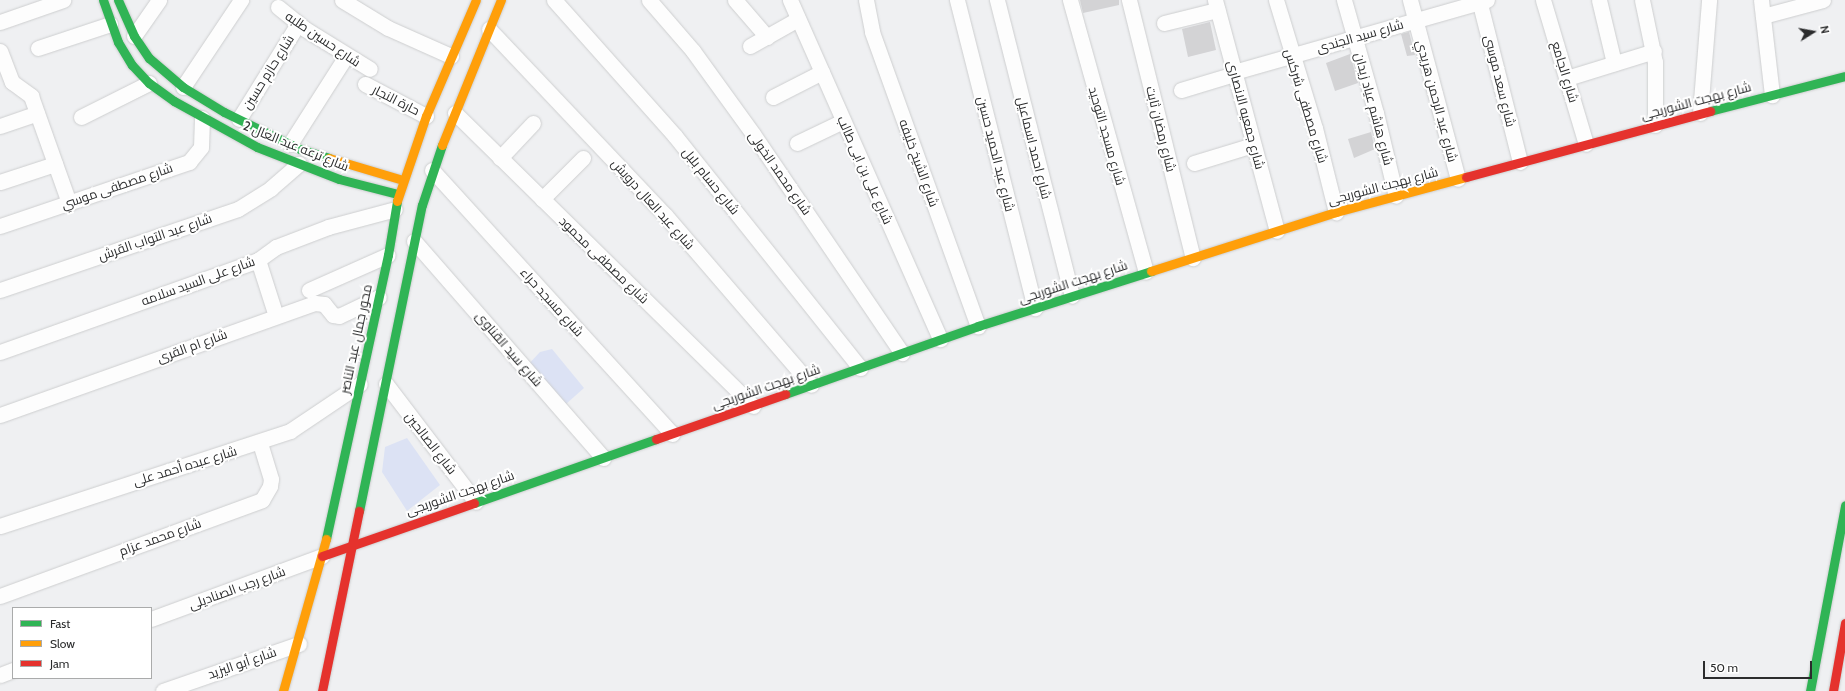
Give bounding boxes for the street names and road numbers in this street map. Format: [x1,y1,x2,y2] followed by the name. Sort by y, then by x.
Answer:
[282,8,364,70] street label: شارع حسين طلبه
[1315,16,1405,56] street label: شارع سيد الجندى
[239,32,297,112] street label: شارع حازم حسين
[1481,34,1519,128] street label: شارع سعد موسى
[1413,38,1461,164] street label: شارع عبد الرحمن هريدي
[1548,39,1582,105] street label: شارع الجامع
[1281,47,1331,165] street label: شارع مصطفى شركس
[1351,51,1397,167] street label: شارع هاشم عياد زيدان
[1224,59,1268,171] street label: شارع جمعيه الانصارى
[1639,79,1753,123] street label: شارع بهجت الشوربجى
[370,81,422,119] street label: حارة النجار
[1085,85,1129,187] street label: شارع مسجد التوحيد
[1143,85,1179,173] street label: شارع رمضان ثابت
[974,95,1018,213] street label: شارع عبد الحميد حسين
[1014,95,1054,201] street label: شارع احمد اسماعيل
[834,113,896,227] street label: شارع على بن ابى طالب
[896,117,942,209] street label: شارع الشيخ خليفه
[241,118,351,174] street label: شارع ترعه عبد العال 2
[745,128,815,218] street label: شارع محمد الخولى
[679,144,743,218] street label: شارع حسام بلبل
[608,155,698,253] street label: شارع عبد العال درويش
[59,160,175,212] street label: شارع مصطفى موسي
[1326,164,1440,208] street label: شارع بهجت الشوربجى
[96,210,214,264] street label: شارع عبد التواب القرش
[556,213,652,307] street label: شارع مصطفى محمود
[139,253,257,309] street label: شارع على السيد سلامه
[1017,257,1129,307] street label: شارع بهجت الشوربجى
[517,264,587,340] street label: شارع مسجد حراء
[337,283,375,395] street label: محور جمال عبد الناصر
[472,308,546,390] street label: شارع سيد القناوى
[155,326,229,366] street label: شارع ام القرى
[710,361,822,413] street label: شارع بهجت الشوربجى
[402,409,460,477] street label: شارع الصالحين
[131,443,239,489] street label: شارع عبده أحمد على
[404,467,516,519] street label: شارع بهجت الشوربجى
[117,515,203,559] street label: شارع محمد عزام
[187,563,287,613] street label: شارع رجب الصناديلى
[206,644,278,682] street label: شارع أبو اليزيد

